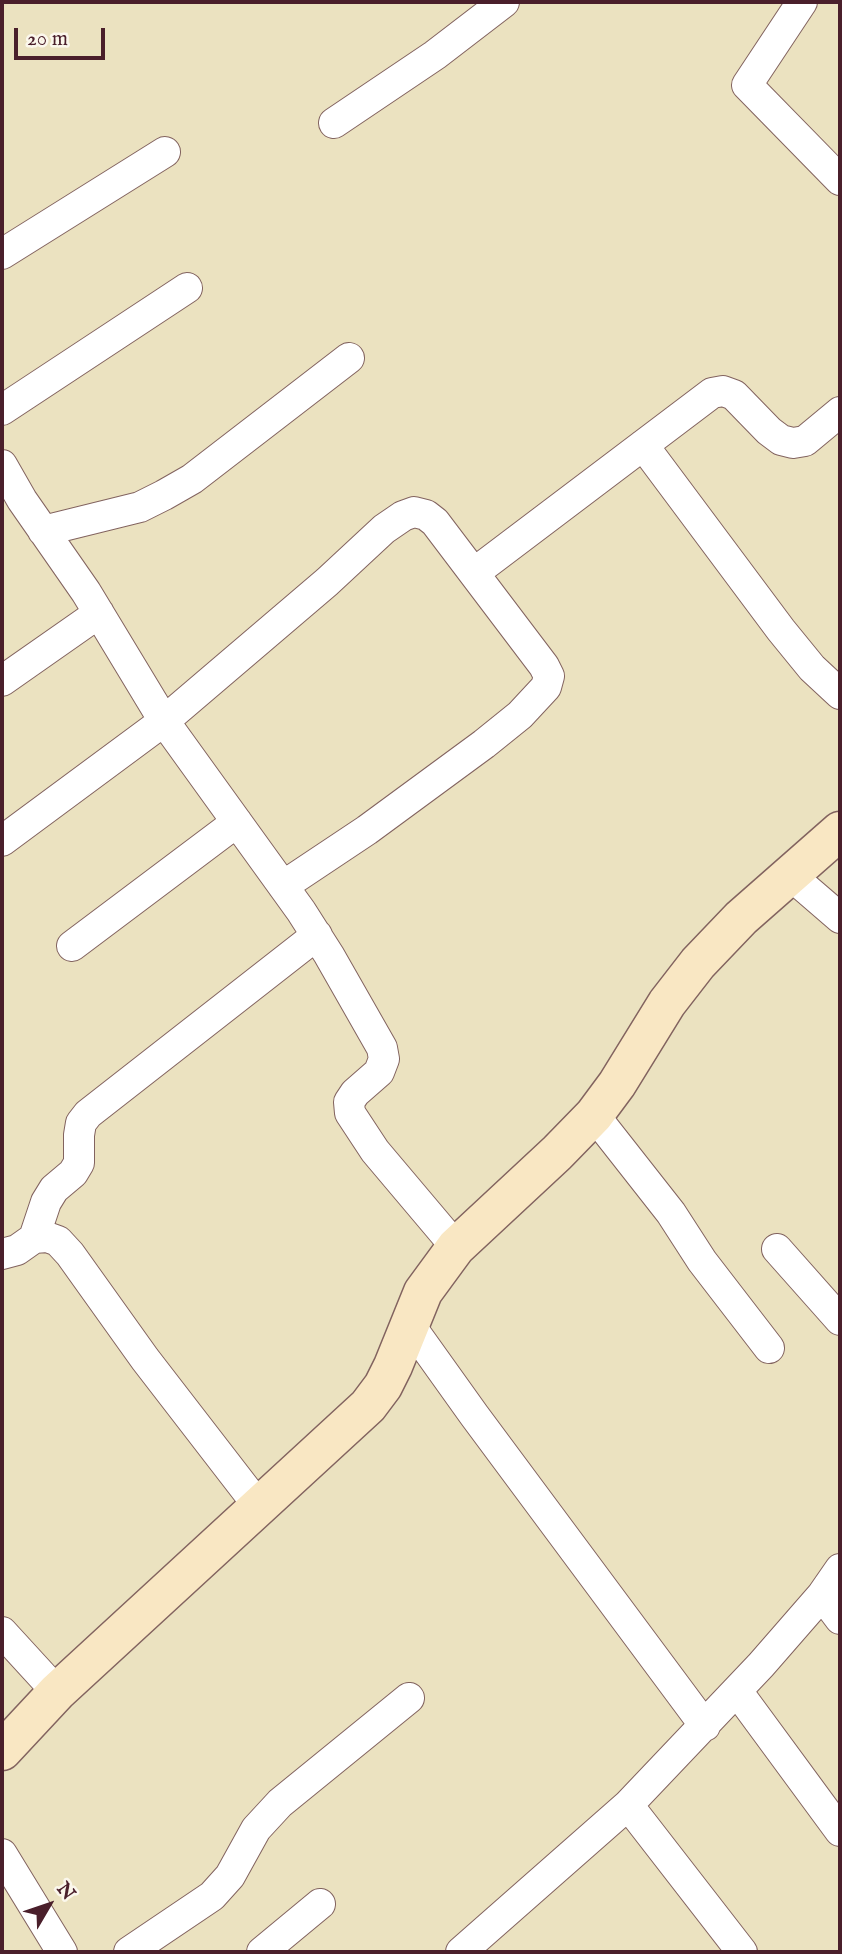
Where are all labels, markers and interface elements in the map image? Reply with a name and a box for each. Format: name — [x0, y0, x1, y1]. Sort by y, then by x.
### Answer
scale bar — [18, 14, 108, 58]
text: 20 m — [27, 26, 68, 53]
north arrow — [14, 1870, 84, 1940]
text: N — [51, 1878, 80, 1906]

